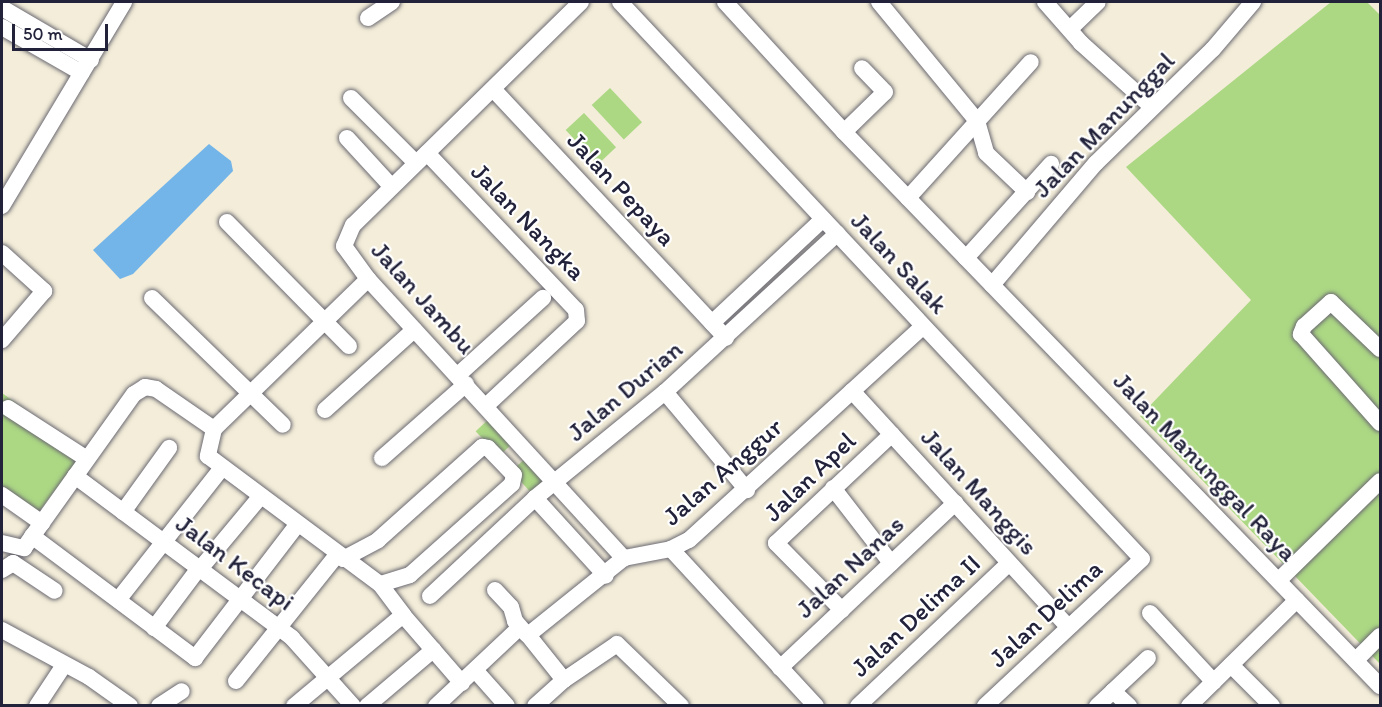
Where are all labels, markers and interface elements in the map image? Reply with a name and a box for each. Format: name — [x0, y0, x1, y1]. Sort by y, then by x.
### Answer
scale bar — [15, 12, 111, 50]
text: 50 m — [23, 23, 63, 45]
street label: Jalan Manunggal — [1027, 46, 1181, 204]
street label: Jalan Pepaya — [560, 126, 682, 252]
street label: Jalan Nangka — [464, 157, 592, 287]
street label: Jalan Salak — [844, 206, 954, 320]
street label: Jalan Jambu — [364, 235, 482, 361]
street label: Jalan Durian — [561, 334, 689, 448]
street label: Jalan Manunggal Raya — [1107, 366, 1303, 568]
street label: Jalan Anggur — [657, 412, 789, 532]
street label: Jalan Manggis — [914, 422, 1044, 562]
street label: Jalan Apel — [758, 426, 862, 528]
street label: Jalan Kecapi — [170, 509, 300, 617]
street label: Jalan Nanas — [790, 509, 910, 625]
street label: Jalan Delima II — [845, 548, 987, 684]
street label: Jalan Delima — [983, 554, 1109, 674]

